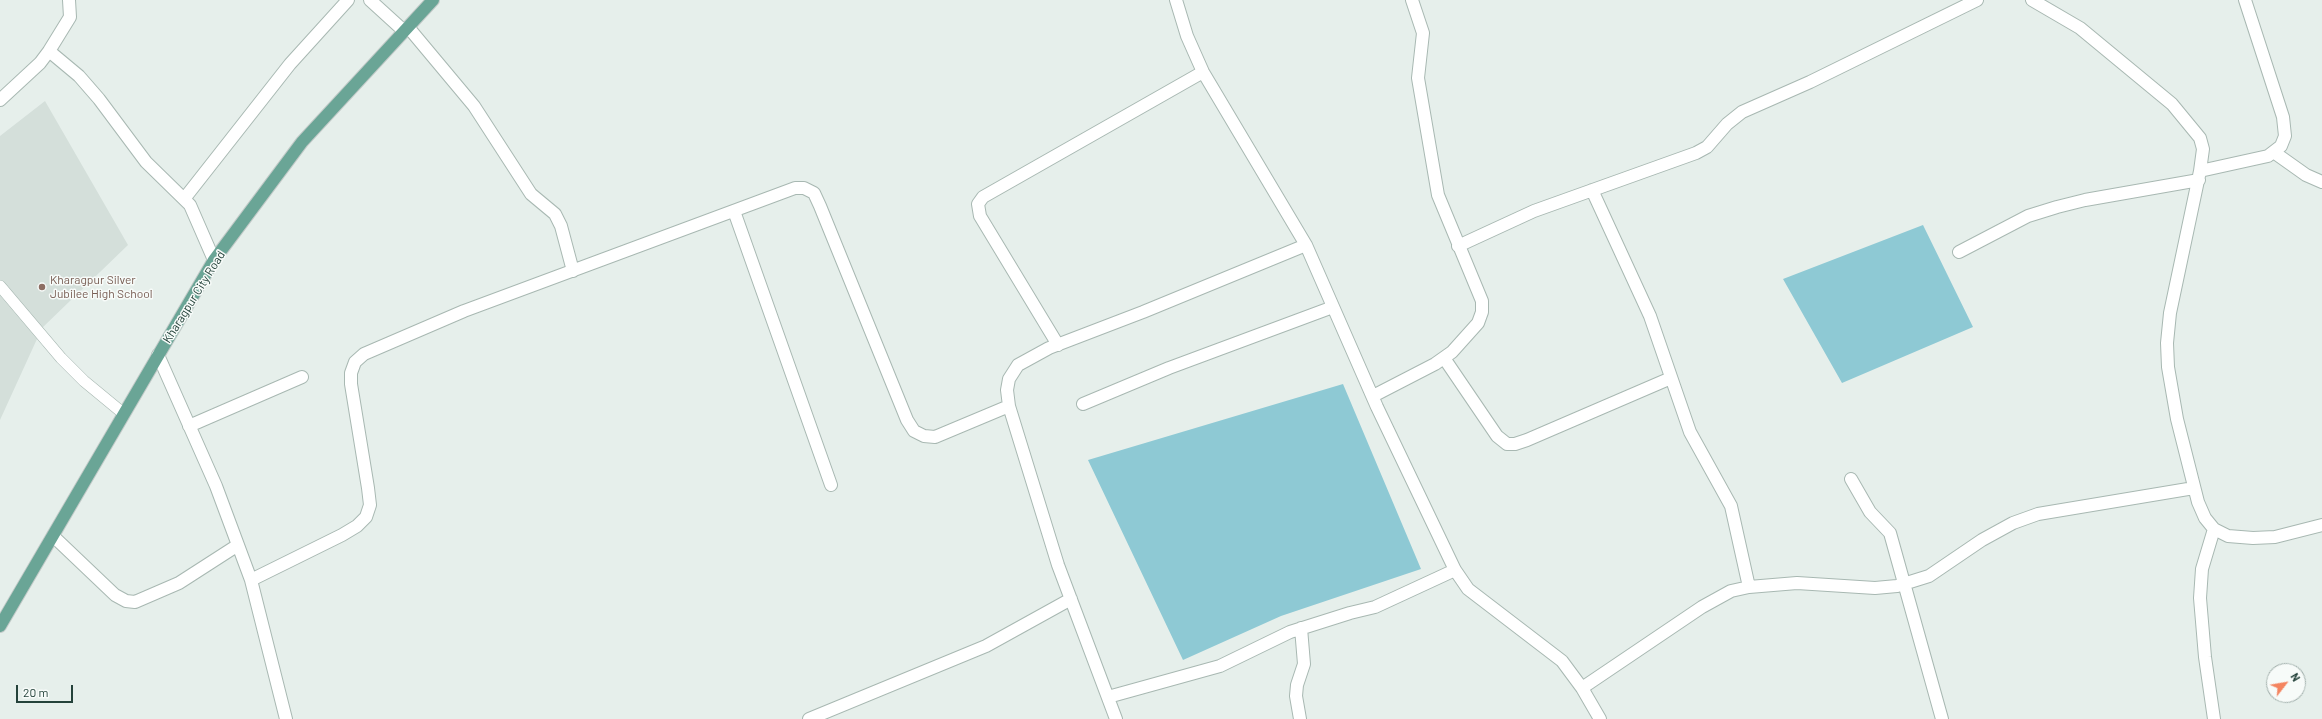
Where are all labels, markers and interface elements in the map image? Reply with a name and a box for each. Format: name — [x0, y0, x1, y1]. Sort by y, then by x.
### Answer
street label: Kharagpur City Road — [160, 248, 228, 346]
place label: Kharagpur Silver Jubilee High School — [50, 273, 153, 301]
marker: Kharagpur Silver Jubilee High School — [37, 282, 47, 292]
north arrow — [2266, 663, 2306, 703]
text: N — [2288, 671, 2303, 684]
scale bar — [18, 677, 75, 703]
text: 20 m — [23, 685, 49, 699]

